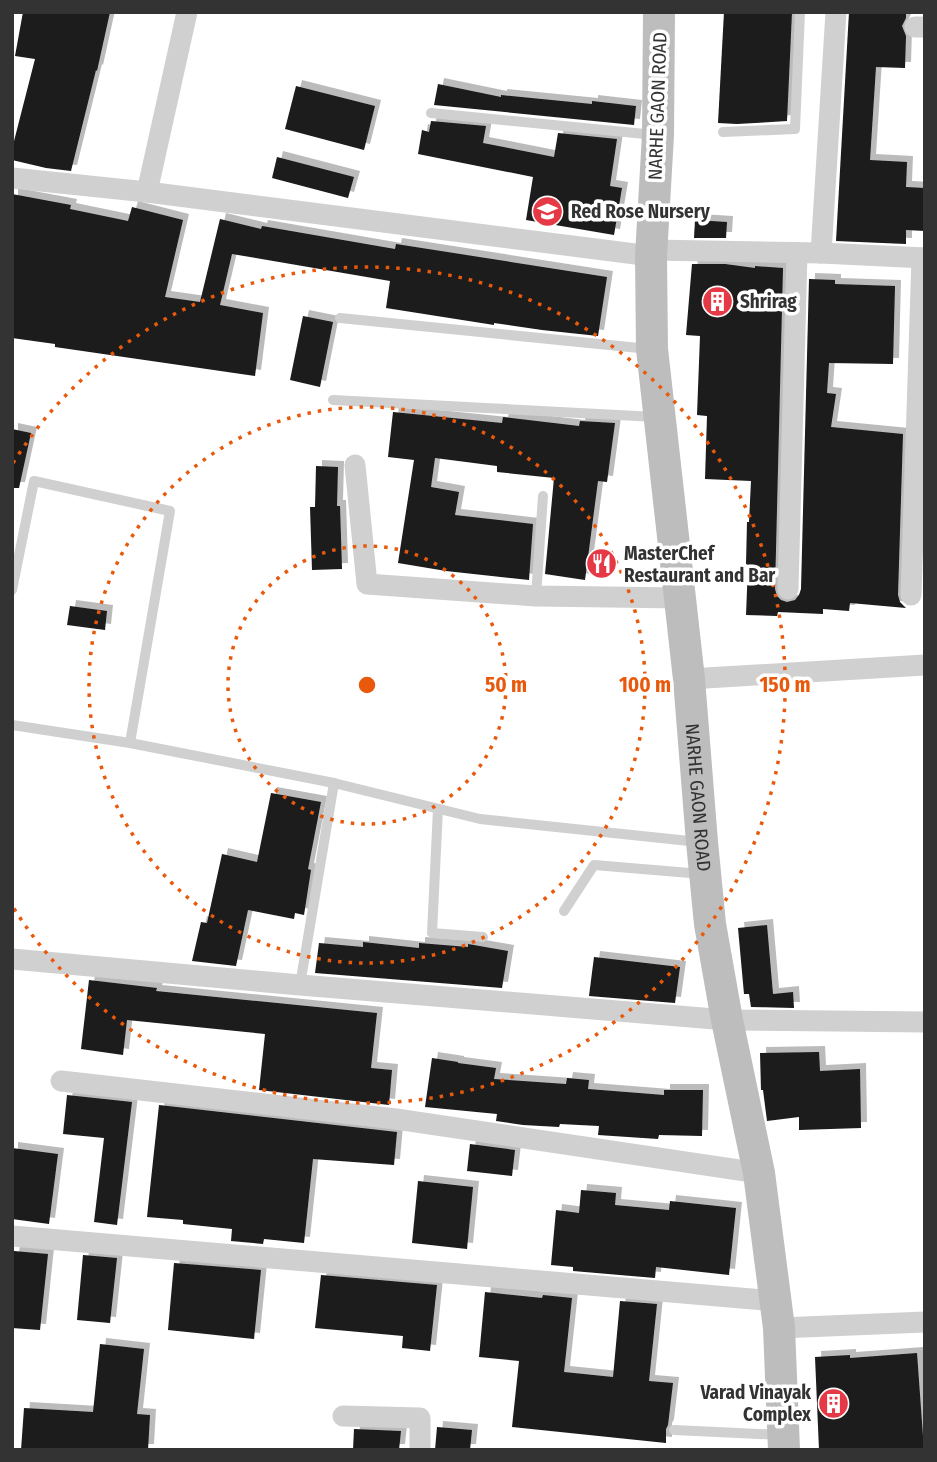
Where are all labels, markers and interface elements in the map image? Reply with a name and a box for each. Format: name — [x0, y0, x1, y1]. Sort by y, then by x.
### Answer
street label: NARHE GAON ROAD — [643, 31, 672, 181]
school or university icon: Red Rose Nursery — [531, 194, 565, 228]
place label: Red Rose Nursery — [571, 200, 711, 223]
building icon: Shrirag — [700, 284, 734, 318]
place label: Shrirag — [740, 290, 797, 313]
place label: MasterChef Restaurant and Bar — [624, 542, 776, 587]
restaurant icon: MasterChef Restaurant and Bar — [584, 547, 618, 581]
text: 50 m — [485, 672, 527, 698]
text: 100 m — [619, 672, 671, 698]
text: 150 m — [759, 672, 811, 698]
centre of rings — [355, 673, 379, 697]
street label: NARHE GAON ROAD — [681, 722, 716, 872]
place label: Varad Vinayak Complex — [699, 1381, 812, 1426]
building icon: Varad Vinayak Complex — [817, 1386, 851, 1420]

